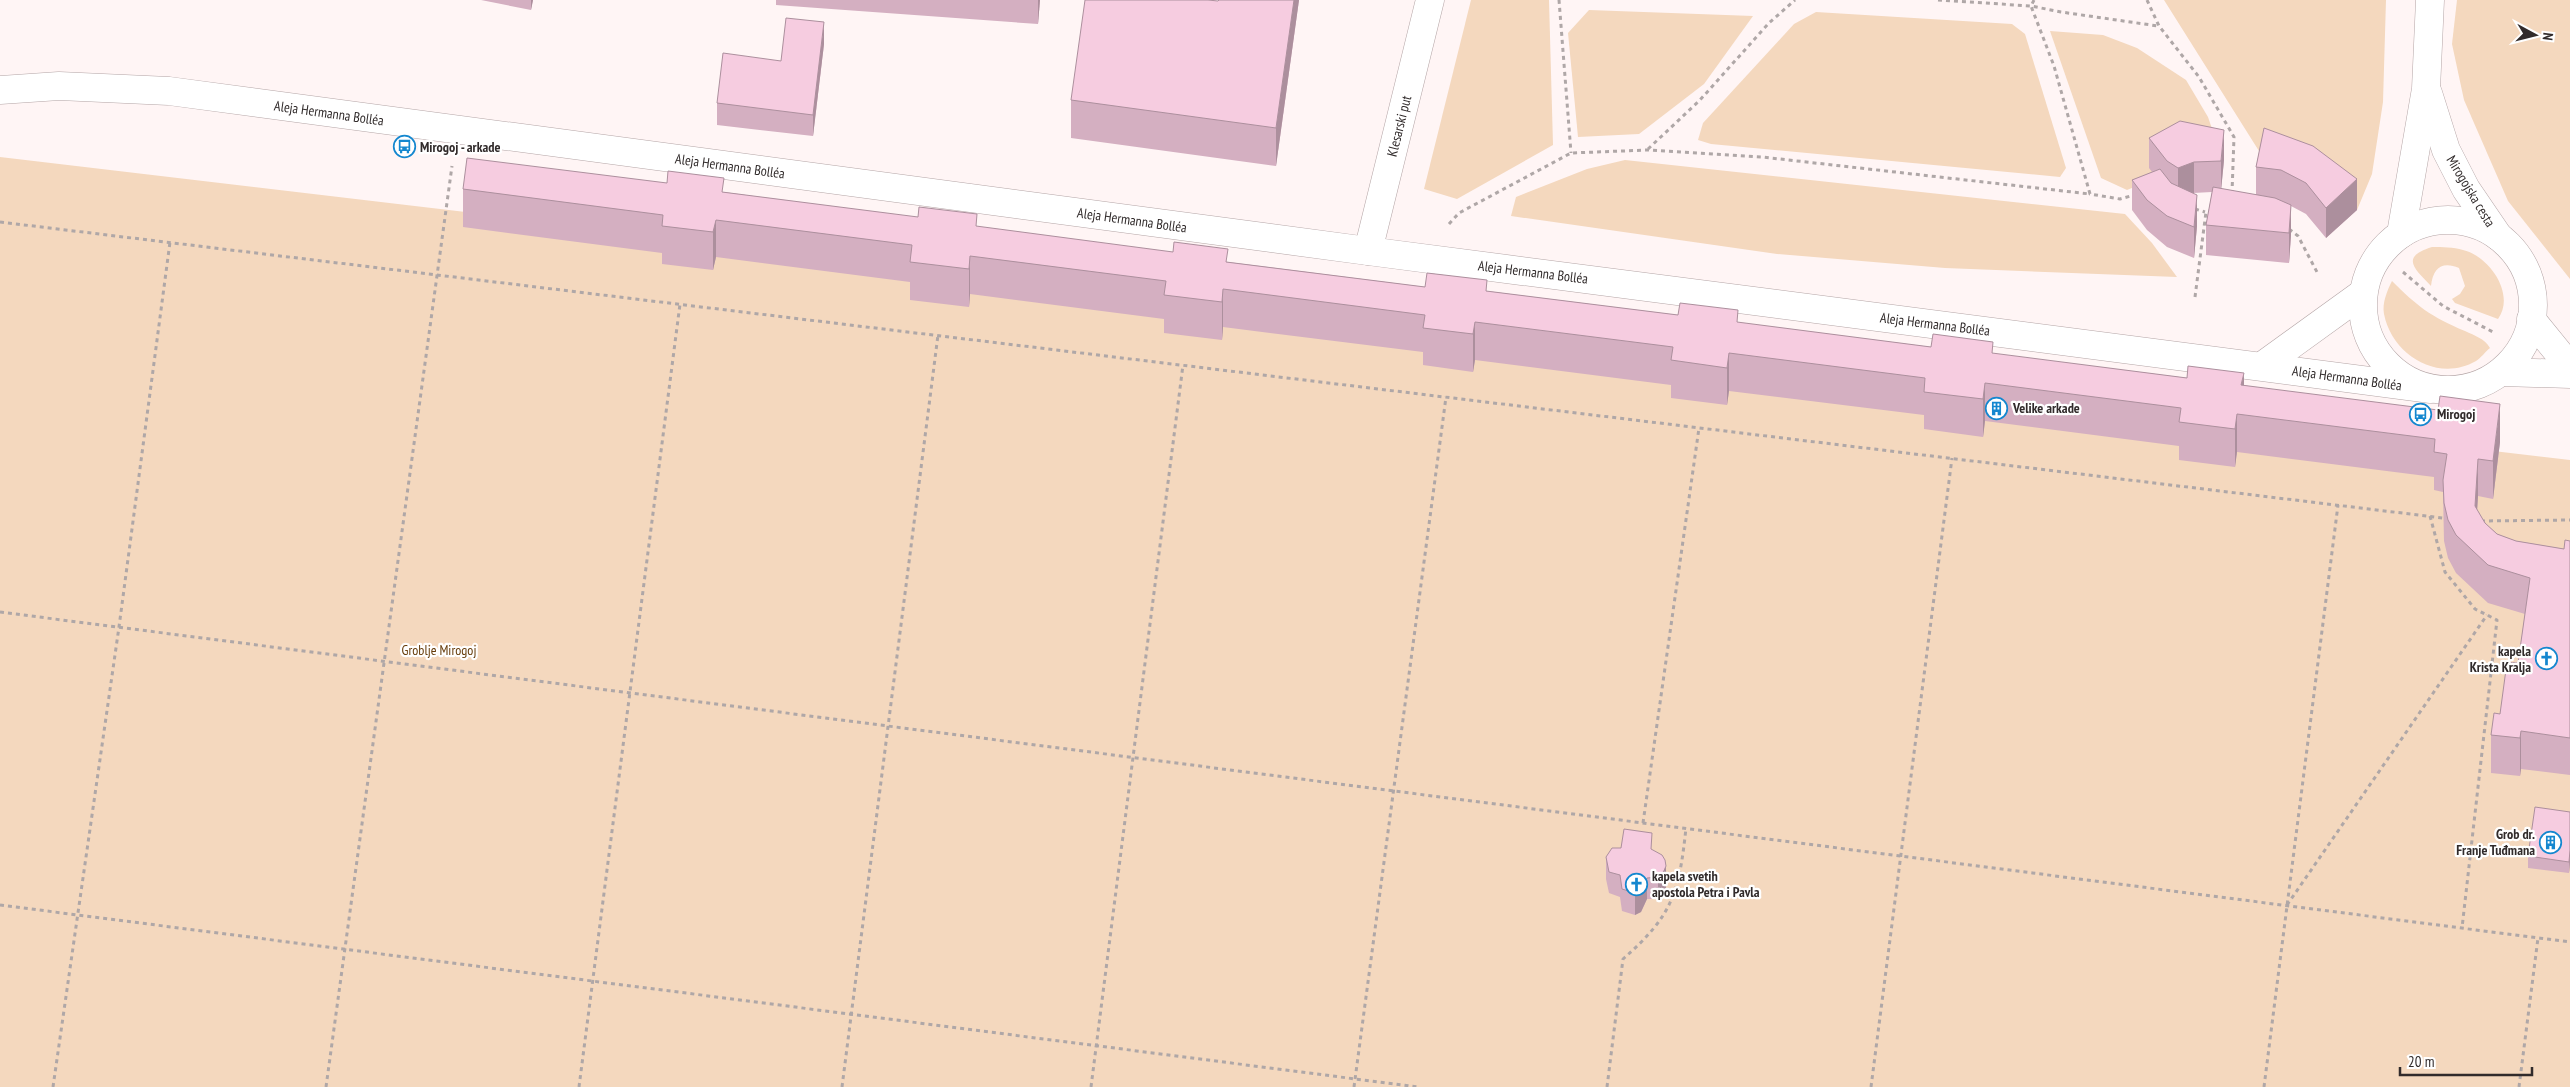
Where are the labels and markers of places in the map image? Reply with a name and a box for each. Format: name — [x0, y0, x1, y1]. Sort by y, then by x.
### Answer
bus stop icon: Mirogoj - arkade — [392, 135, 416, 159]
place label: Mirogoj - arkade — [420, 138, 500, 156]
building icon: Velike arkade — [1985, 396, 2009, 420]
place label: Velike arkade — [2012, 399, 2080, 417]
bus stop icon: Mirogoj — [2409, 402, 2433, 426]
place label: Mirogoj — [2437, 405, 2475, 423]
place label: kapela Krista Kralja — [2470, 642, 2531, 676]
church icon: kapela Krista Kralja — [2535, 647, 2559, 671]
place label: Grob dr. Franje Tuđmana — [2456, 825, 2535, 859]
building icon: Grob dr. Franje Tuđmana — [2539, 830, 2563, 854]
place label: kapela svetih apostola Petra i Pavla — [1652, 867, 1760, 901]
church icon: kapela svetih apostola Petra i Pavla — [1624, 872, 1648, 896]

